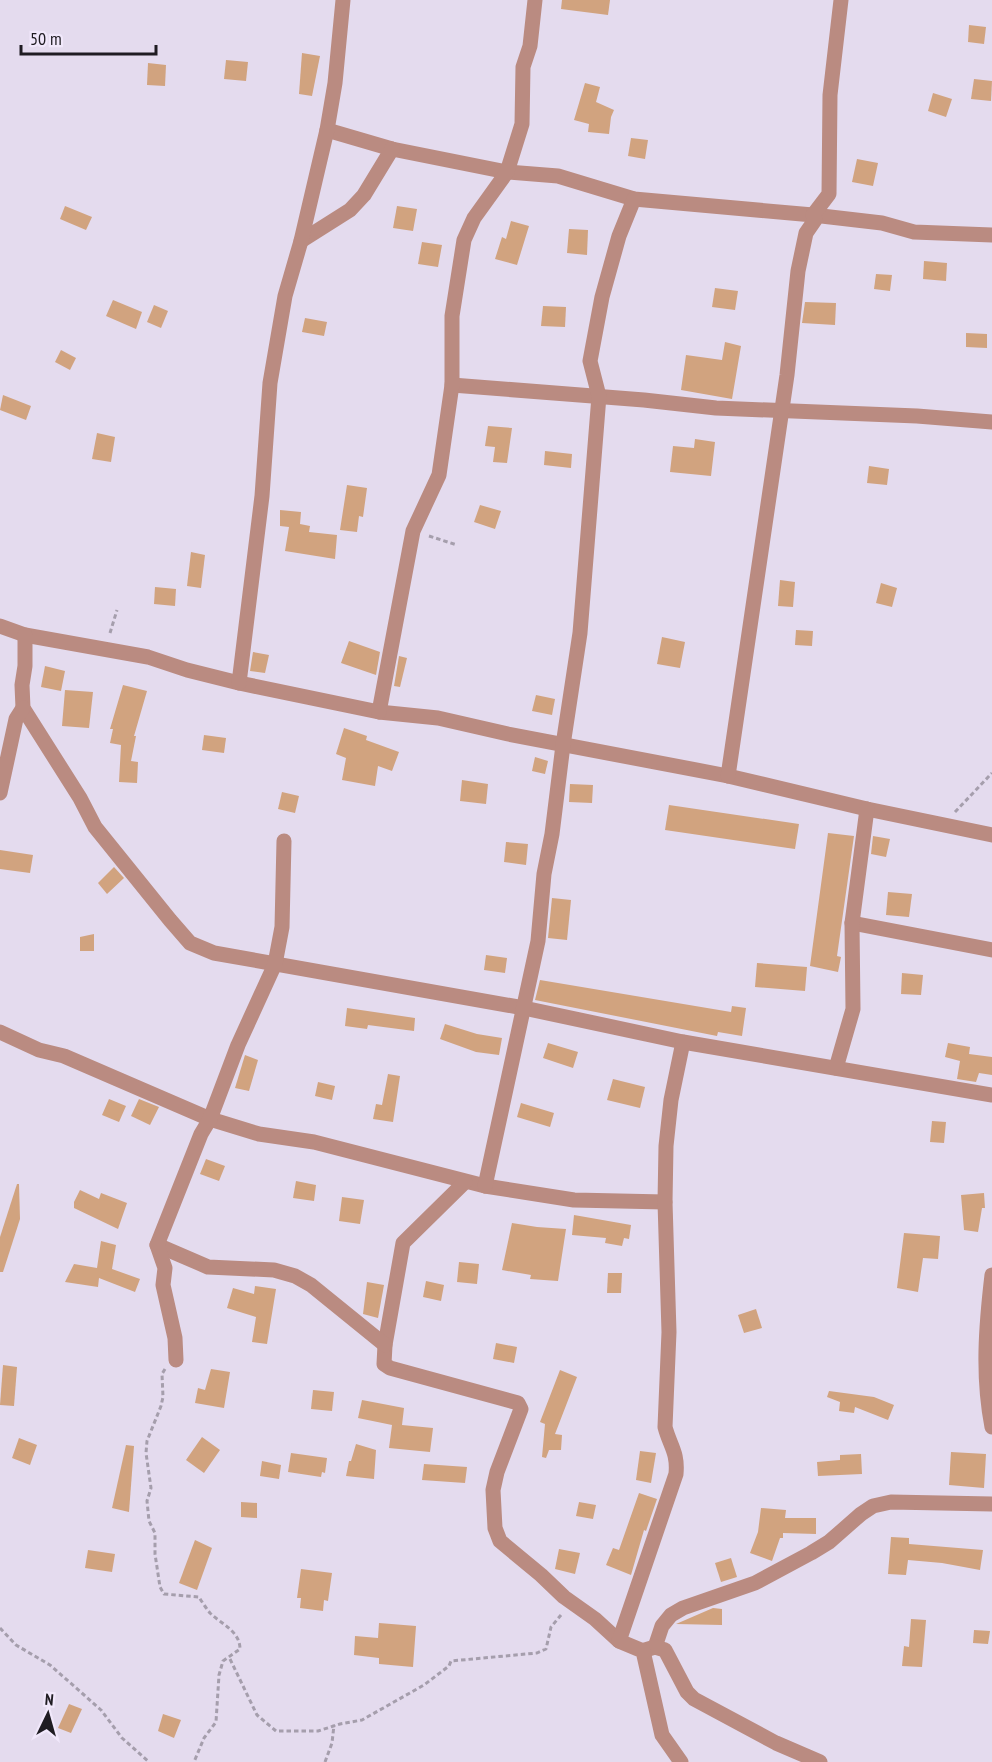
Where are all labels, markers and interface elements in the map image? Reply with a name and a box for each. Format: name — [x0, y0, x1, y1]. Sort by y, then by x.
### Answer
scale bar — [21, 18, 156, 56]
text: 50 m — [30, 27, 62, 50]
north arrow — [18, 1684, 78, 1744]
text: N — [44, 1689, 54, 1709]

